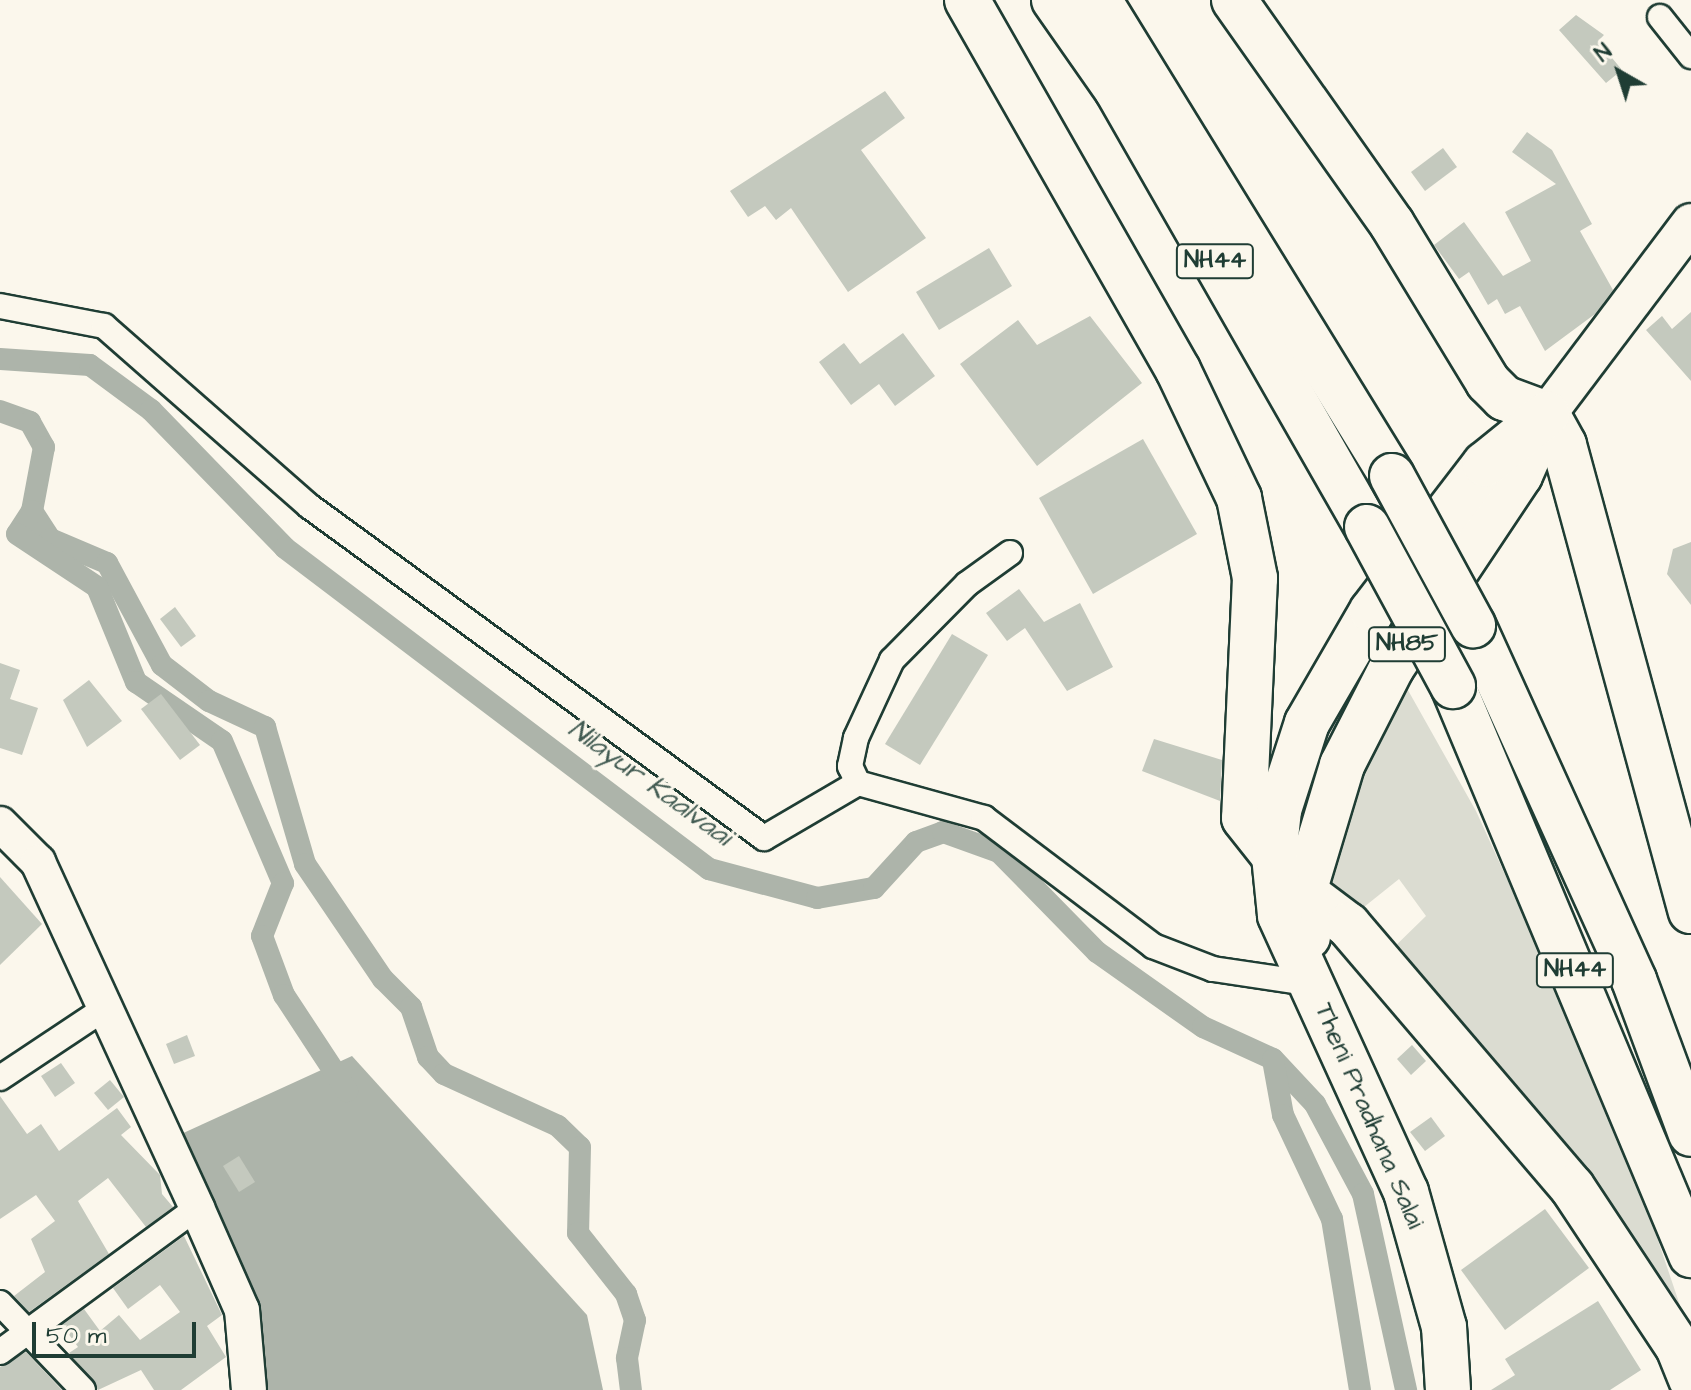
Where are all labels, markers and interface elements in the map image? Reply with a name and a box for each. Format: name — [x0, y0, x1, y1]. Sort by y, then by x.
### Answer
north arrow — [1579, 32, 1659, 112]
text: N — [1588, 37, 1619, 69]
road number: NH44 — [1175, 241, 1255, 281]
road number: NH85 — [1367, 624, 1447, 664]
water label: Nilayur Kaalvaai — [562, 712, 738, 854]
road number: NH44 — [1535, 950, 1615, 990]
street label: Theni Pradhana Salai — [1307, 999, 1431, 1233]
scale bar — [36, 1306, 200, 1356]
text: 50 m — [46, 1319, 106, 1353]

